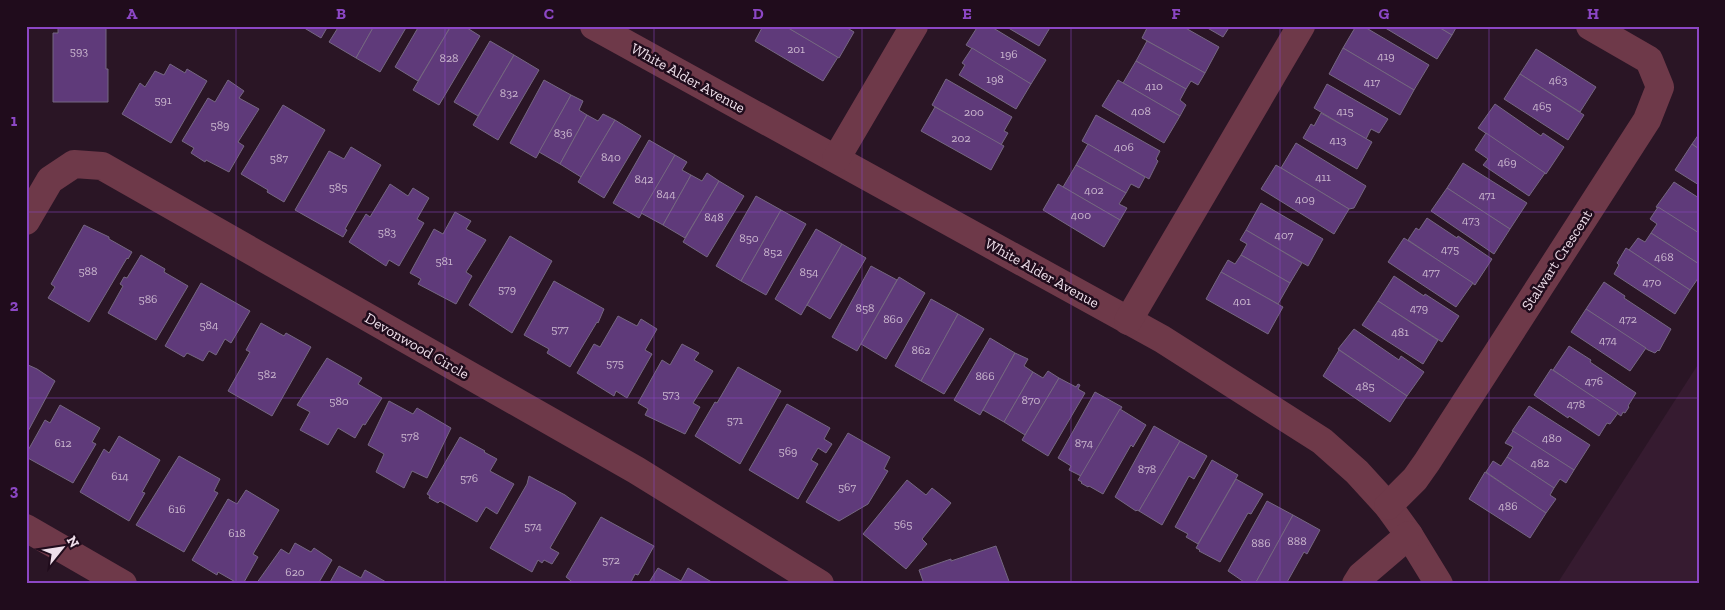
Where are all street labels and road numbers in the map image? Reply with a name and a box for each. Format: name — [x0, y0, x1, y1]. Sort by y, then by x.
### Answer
street label: White Alder Avenue — [628, 39, 748, 117]
street label: Stalwart Crescent — [1518, 206, 1596, 314]
street label: White Alder Avenue — [982, 234, 1102, 312]
street label: Devonwood Circle — [362, 309, 472, 383]

